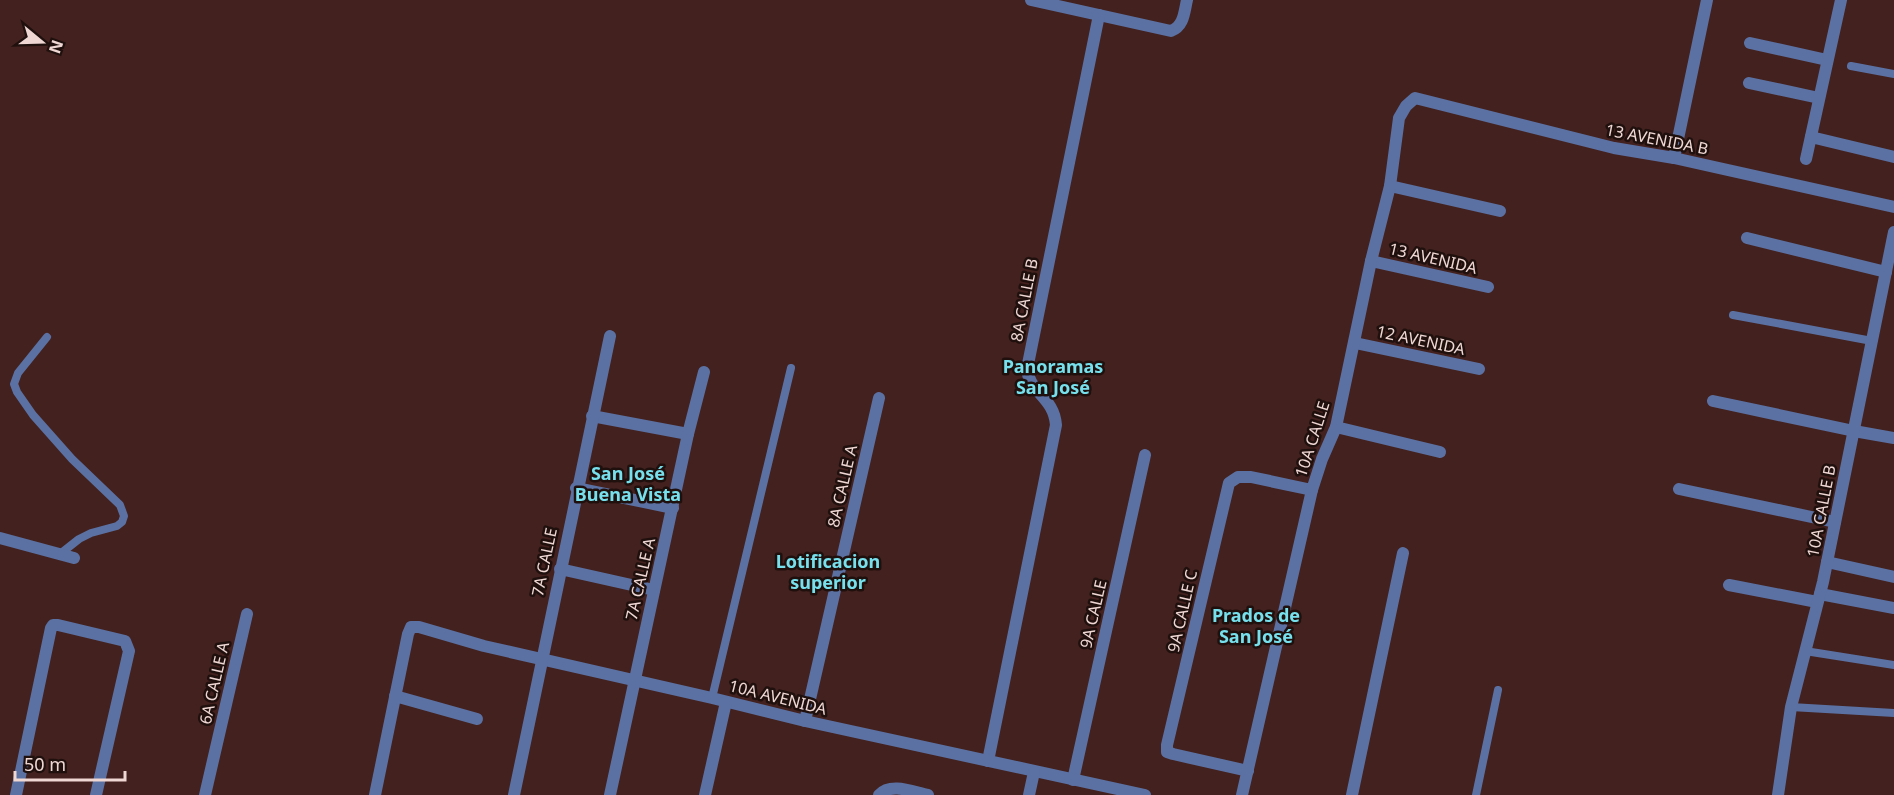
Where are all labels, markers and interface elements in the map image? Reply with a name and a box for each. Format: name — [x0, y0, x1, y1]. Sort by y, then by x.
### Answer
north arrow — [12, 12, 72, 72]
text: N — [44, 37, 69, 57]
street label: 13 AVENIDA B — [1604, 118, 1710, 160]
street label: 13 AVENIDA — [1387, 237, 1480, 279]
street label: 8A CALLE B — [1005, 257, 1043, 343]
street label: 12 AVENIDA — [1375, 320, 1468, 360]
district label: Panoramas San José — [1003, 354, 1103, 399]
street label: 10A CALLE — [1289, 398, 1335, 480]
street label: 8A CALLE A — [822, 442, 862, 529]
district label: San José Buena Vista — [575, 461, 681, 506]
street label: 10A CALLE B — [1801, 463, 1841, 559]
street label: 7A CALLE — [526, 526, 562, 598]
street label: 7A CALLE A — [620, 535, 660, 622]
district label: Lotificacion superior — [776, 549, 880, 594]
street label: 9A CALLE C — [1162, 568, 1202, 654]
street label: 9A CALLE — [1074, 578, 1112, 650]
district label: Prados de San José — [1212, 603, 1300, 648]
street label: 6A CALLE A — [194, 639, 234, 726]
street label: 10A AVENIDA — [727, 674, 830, 720]
scale bar — [15, 744, 124, 782]
text: 50 m — [24, 752, 66, 776]

